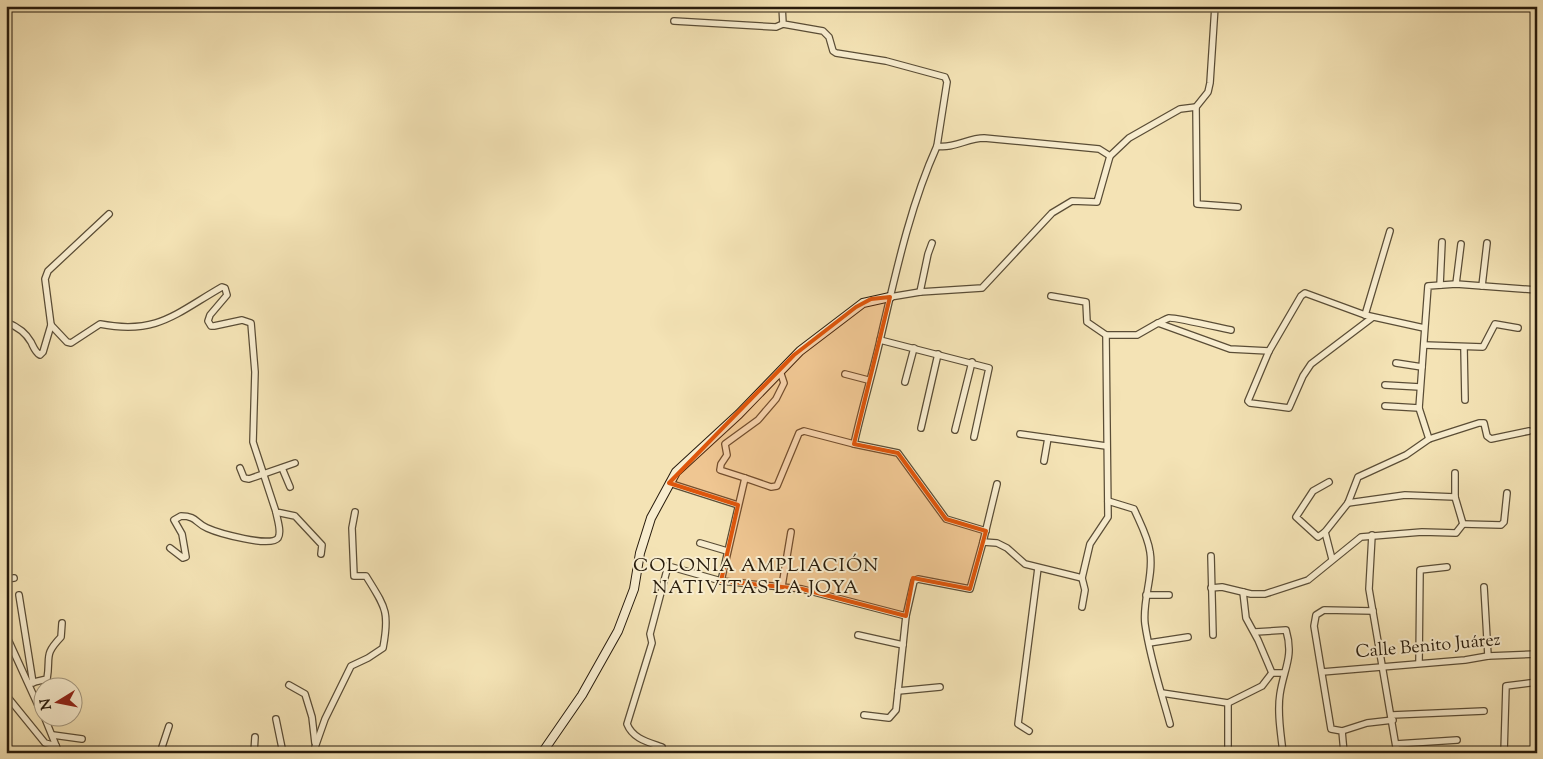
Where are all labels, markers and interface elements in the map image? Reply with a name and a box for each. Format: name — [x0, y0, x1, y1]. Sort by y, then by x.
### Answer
district label: COLONIA AMPLIACIÓN NATIVITAS LA JOYA — [633, 553, 879, 602]
street label: Calle Benito Juárez — [1354, 628, 1502, 666]
north arrow — [32, 676, 82, 726]
text: N — [36, 697, 58, 711]

